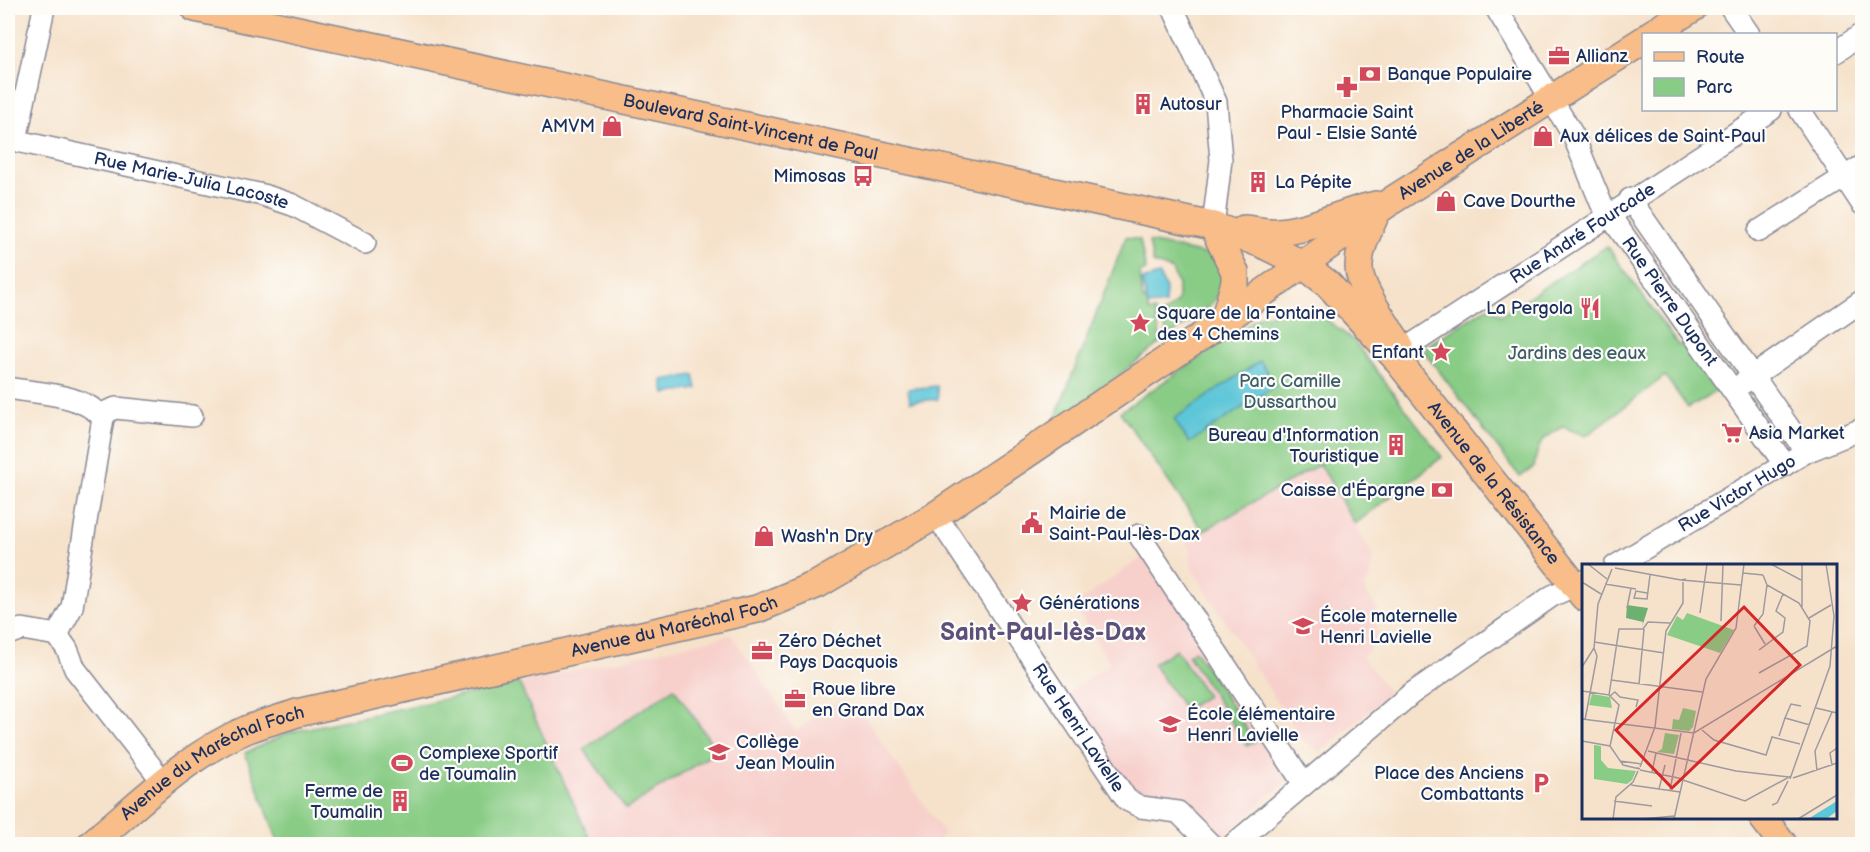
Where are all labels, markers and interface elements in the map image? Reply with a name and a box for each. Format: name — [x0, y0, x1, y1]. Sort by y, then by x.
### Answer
legend — [1642, 33, 1837, 111]
office icon: Allianz — [1547, 44, 1571, 68]
place label: Allianz — [1576, 46, 1629, 67]
text: Route — [1696, 47, 1745, 68]
bank icon: Banque Populaire — [1358, 62, 1382, 86]
place label: Banque Populaire — [1387, 64, 1532, 85]
pharmacy icon: Pharmacie Saint Paul - Elsie Santé — [1335, 75, 1359, 99]
text: Parc — [1696, 77, 1733, 98]
street label: Boulevard Saint-Vincent de Paul — [621, 90, 880, 165]
building icon: Autosur — [1131, 92, 1155, 116]
place label: Autosur — [1160, 94, 1222, 115]
street label: Avenue de la Liberté — [1395, 96, 1548, 204]
place label: Pharmacie Saint Paul - Elsie Santé — [1277, 102, 1418, 144]
shop icon: AMVM — [600, 114, 624, 138]
place label: AMVM — [542, 116, 595, 137]
shop icon: Aux délices de Saint-Paul — [1531, 124, 1555, 148]
place label: Aux délices de Saint-Paul — [1560, 126, 1765, 147]
street label: Rue Marie-Julia Lacoste — [92, 148, 292, 214]
bus stop icon: Mimosas — [851, 164, 875, 188]
place label: Mimosas — [773, 166, 846, 187]
building icon: La Pépite — [1246, 170, 1270, 194]
place label: La Pépite — [1275, 172, 1352, 193]
street label: Rue André Fourcade — [1506, 178, 1659, 288]
shop icon: Cave Dourthe — [1434, 189, 1458, 213]
place label: Cave Dourthe — [1463, 191, 1576, 212]
street label: Rue Pierre Dupont — [1617, 233, 1722, 370]
restaurant icon: La Pergola — [1578, 296, 1602, 320]
place label: La Pergola — [1486, 298, 1573, 319]
place label: Square de la Fontaine des 4 Chemins — [1157, 303, 1336, 345]
place icon: Square de la Fontaine des 4 Chemins — [1128, 311, 1152, 335]
place icon: Enfant — [1429, 340, 1453, 364]
place label: Enfant — [1371, 342, 1424, 363]
park label: Jardins des eaux — [1508, 343, 1647, 364]
park label: Parc Camille Dussarthou — [1239, 371, 1341, 413]
street label: Avenue de la Résistance — [1423, 398, 1564, 569]
supermarket icon: Asia Market — [1720, 421, 1744, 445]
place label: Asia Market — [1749, 423, 1845, 444]
place label: Bureau d'Information Touristique — [1208, 425, 1379, 467]
building icon: Bureau d'Information Touristique — [1384, 433, 1408, 457]
street label: Rue Victor Hugo — [1675, 450, 1800, 537]
place label: Caisse d'Épargne — [1281, 478, 1425, 501]
bank icon: Caisse d'Épargne — [1430, 478, 1454, 502]
place label: Mairie de Saint-Paul-lès-Dax — [1049, 503, 1200, 545]
public building icon: Mairie de Saint-Paul-lès-Dax — [1020, 511, 1044, 535]
shop icon: Wash'n Dry — [752, 524, 776, 548]
place label: Wash'n Dry — [781, 526, 874, 547]
inset map — [1582, 564, 1837, 819]
place icon: Générations — [1010, 591, 1034, 615]
street label: Avenue du Maréchal Foch — [569, 592, 781, 662]
place label: Générations — [1039, 593, 1140, 614]
place label: École maternelle Henri Lavielle — [1320, 604, 1458, 648]
school or university icon: École maternelle Henri Lavielle — [1291, 614, 1315, 638]
district label: Saint-Paul-lès-Dax — [940, 618, 1146, 647]
place label: Zéro Déchet Pays Dacquois — [778, 631, 898, 673]
office icon: Zéro Déchet Pays Dacquois — [750, 639, 774, 663]
street label: Rue Henri Lavielle — [1028, 660, 1129, 796]
place label: Roue libre en Grand Dax — [812, 679, 925, 721]
office icon: Roue libre en Grand Dax — [783, 687, 807, 711]
street label: Avenue du Maréchal Foch — [116, 702, 306, 825]
place label: École élémentaire Henri Lavielle — [1187, 702, 1335, 746]
school or university icon: École élémentaire Henri Lavielle — [1158, 712, 1182, 736]
place label: Collège Jean Moulin — [736, 732, 835, 774]
school or university icon: Collège Jean Moulin — [707, 740, 731, 764]
place label: Complexe Sportif de Toumalin — [419, 743, 559, 785]
sports icon: Complexe Sportif de Toumalin — [390, 751, 414, 775]
place label: Place des Anciens Combattants — [1374, 763, 1524, 805]
parking icon: Place des Anciens Combattants — [1529, 771, 1553, 795]
place label: Ferme de Toumalin — [304, 781, 383, 823]
building icon: Ferme de Toumalin — [388, 789, 412, 813]

